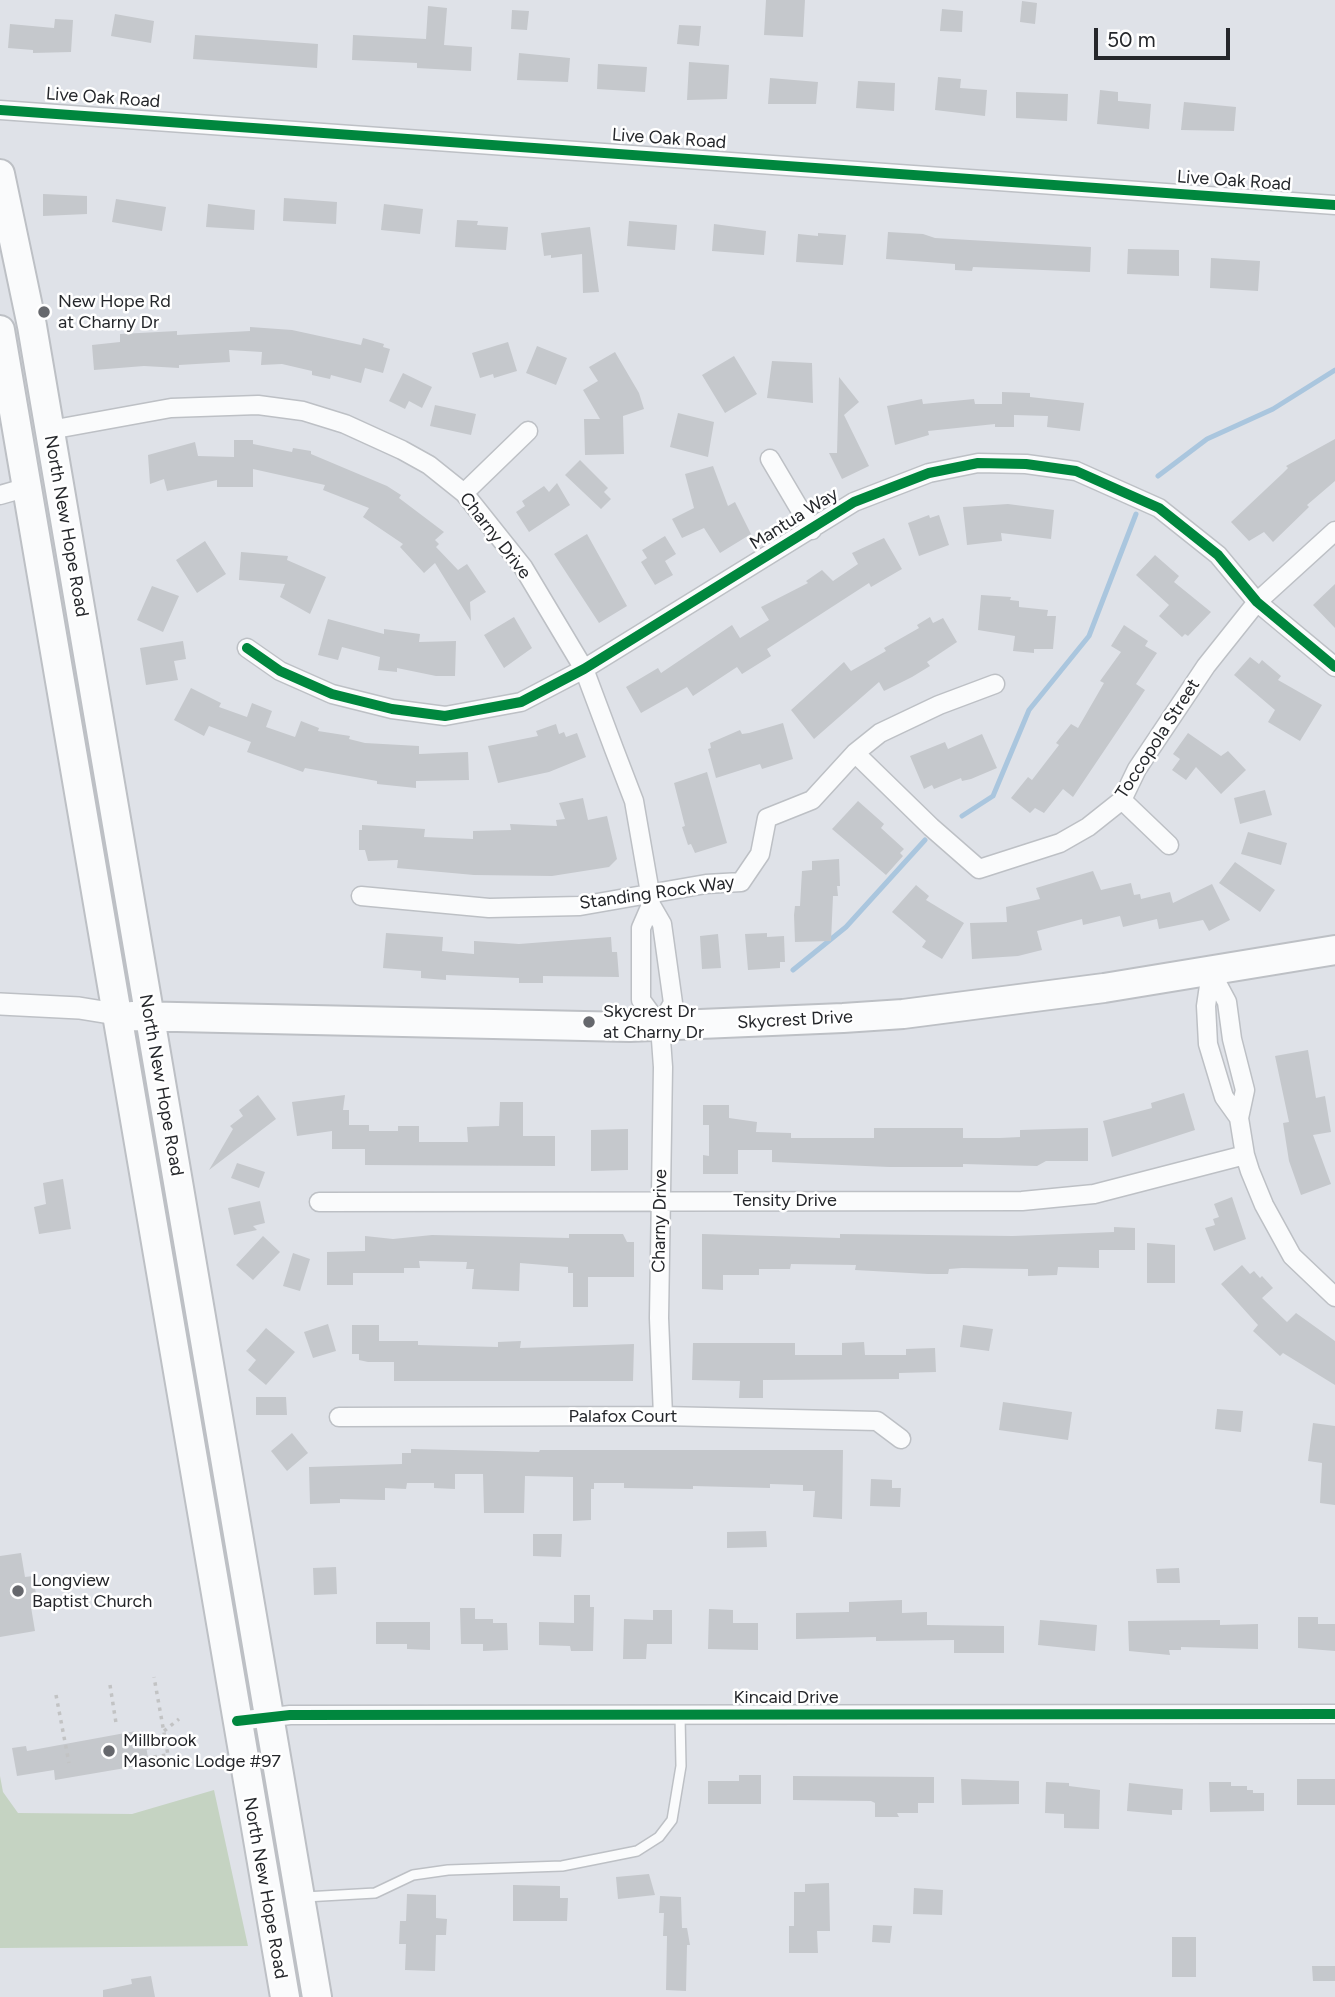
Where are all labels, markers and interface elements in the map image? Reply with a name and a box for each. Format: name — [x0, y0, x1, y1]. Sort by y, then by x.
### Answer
scale bar — [1097, 14, 1234, 58]
text: 50 m — [1107, 27, 1156, 52]
street label: Live Oak Road — [45, 83, 161, 113]
street label: Live Oak Road — [611, 124, 727, 154]
street label: Live Oak Road — [1176, 166, 1292, 196]
place label: New Hope Rd at Charny Dr — [58, 291, 171, 334]
marker: New Hope Rd at Charny Dr — [36, 304, 52, 320]
street label: North New Hope Road — [39, 433, 93, 619]
street label: Mantua Way — [746, 483, 842, 555]
street label: Charny Drive — [455, 488, 535, 584]
street label: Toccopola Street — [1111, 675, 1205, 803]
street label: Standing Rock Way — [578, 871, 736, 915]
street label: North New Hope Road — [134, 992, 188, 1178]
place label: Skycrest Dr at Charny Dr — [603, 1001, 704, 1044]
street label: Skycrest Drive — [737, 1006, 853, 1034]
marker: Skycrest Dr at Charny Dr — [581, 1014, 597, 1030]
street label: Charny Drive — [648, 1169, 672, 1273]
street label: Tensity Drive — [733, 1190, 837, 1212]
street label: Palafox Court — [569, 1406, 677, 1428]
place label: Longview Baptist Church — [32, 1570, 152, 1612]
marker: Longview Baptist Church — [10, 1583, 26, 1599]
street label: Kincaid Drive — [734, 1687, 838, 1709]
place label: Millbrook Masonic Lodge #97 — [123, 1730, 281, 1772]
marker: Millbrook Masonic Lodge #97 — [101, 1743, 117, 1759]
street label: North New Hope Road — [238, 1795, 292, 1981]

